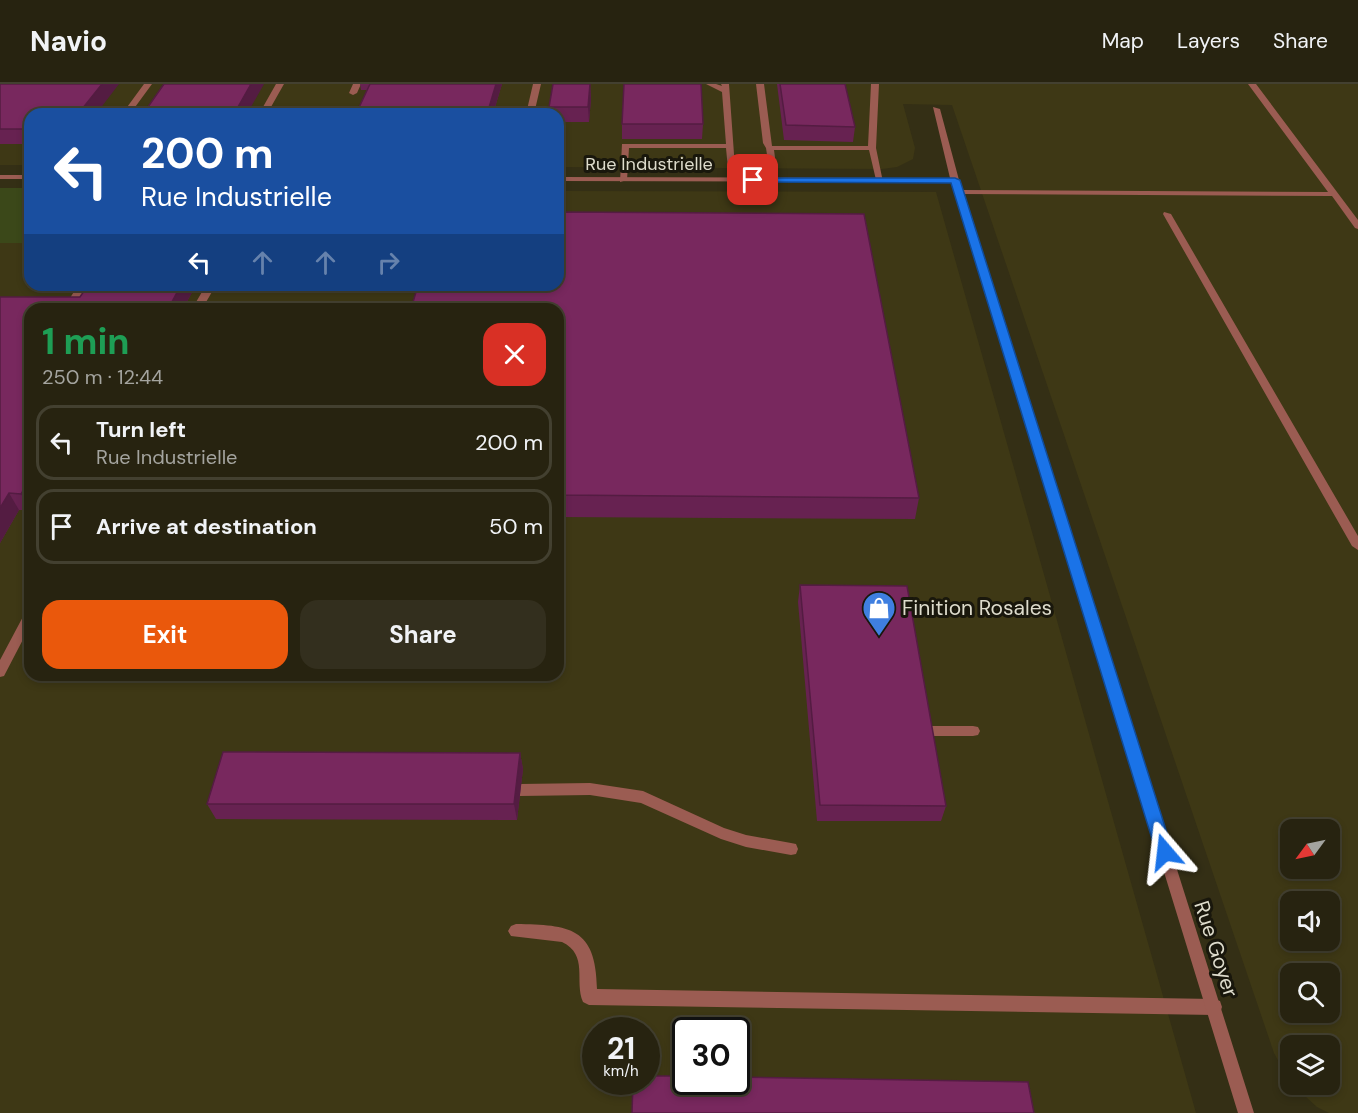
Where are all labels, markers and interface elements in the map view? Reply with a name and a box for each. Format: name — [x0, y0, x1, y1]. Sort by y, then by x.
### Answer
text: Navio — [30, 23, 107, 60]
text: Map — [1102, 27, 1144, 55]
text: Layers — [1177, 27, 1240, 55]
text: Share — [1273, 27, 1328, 55]
text: 200 m — [141, 126, 274, 181]
icon: left — [42, 132, 120, 210]
street label: Rue Industrielle — [585, 152, 713, 176]
pin — [727, 154, 778, 205]
icon: arrive — [736, 163, 769, 196]
text: Rue Industrielle — [141, 179, 332, 214]
icon: left — [183, 246, 216, 279]
icon: ahead — [246, 246, 279, 279]
icon: ahead — [309, 246, 342, 279]
icon: right — [372, 246, 405, 279]
text: 1 min — [42, 318, 130, 365]
button: close — [483, 323, 546, 386]
text: 250 m · 12:44 — [42, 364, 163, 390]
text: Turn left — [96, 415, 186, 444]
icon: left — [45, 426, 78, 459]
text: 200 m — [475, 428, 543, 457]
text: Rue Industrielle — [96, 444, 237, 470]
icon: arrive — [45, 510, 78, 543]
text: Arrive at destination — [96, 512, 317, 541]
text: 50 m — [489, 512, 543, 541]
shop icon: Finition Rosales — [861, 590, 897, 637]
place label: Finition Rosales — [902, 594, 1052, 622]
button: Exit — [42, 600, 288, 669]
button: Share — [300, 600, 546, 669]
north arrow — [1280, 819, 1340, 879]
map controls — [1280, 819, 1340, 1095]
position arrow — [1133, 820, 1197, 884]
button: sound — [1280, 891, 1340, 951]
street label: Rue Goyer — [1187, 897, 1245, 1001]
button: search — [1280, 963, 1340, 1023]
speed limit sign: 30 — [672, 1017, 750, 1095]
text: 21 — [607, 1029, 635, 1068]
button: layers — [1280, 1035, 1340, 1095]
text: km/h — [603, 1061, 639, 1081]

